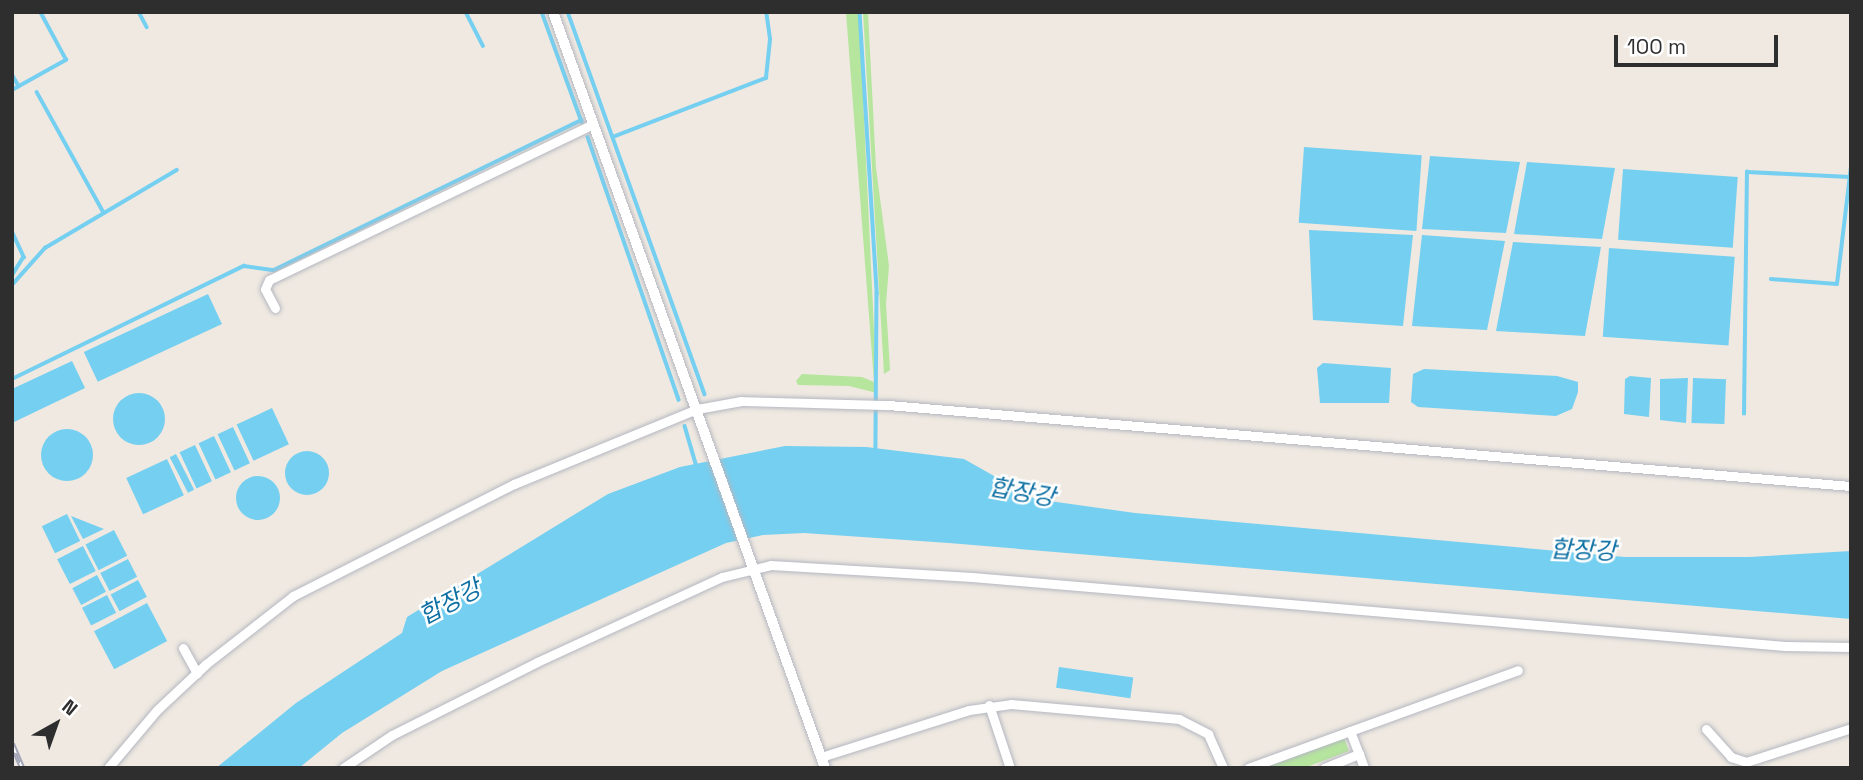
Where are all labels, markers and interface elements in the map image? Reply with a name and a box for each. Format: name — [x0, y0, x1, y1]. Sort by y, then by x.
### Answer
scale bar — [1618, 21, 1783, 65]
text: 100 m — [1627, 33, 1686, 60]
water label: 합장강 — [987, 472, 1057, 512]
water label: 합장강 — [1549, 534, 1617, 566]
water label: 합장강 — [414, 574, 486, 630]
north arrow — [21, 689, 91, 759]
text: N — [57, 694, 83, 721]

